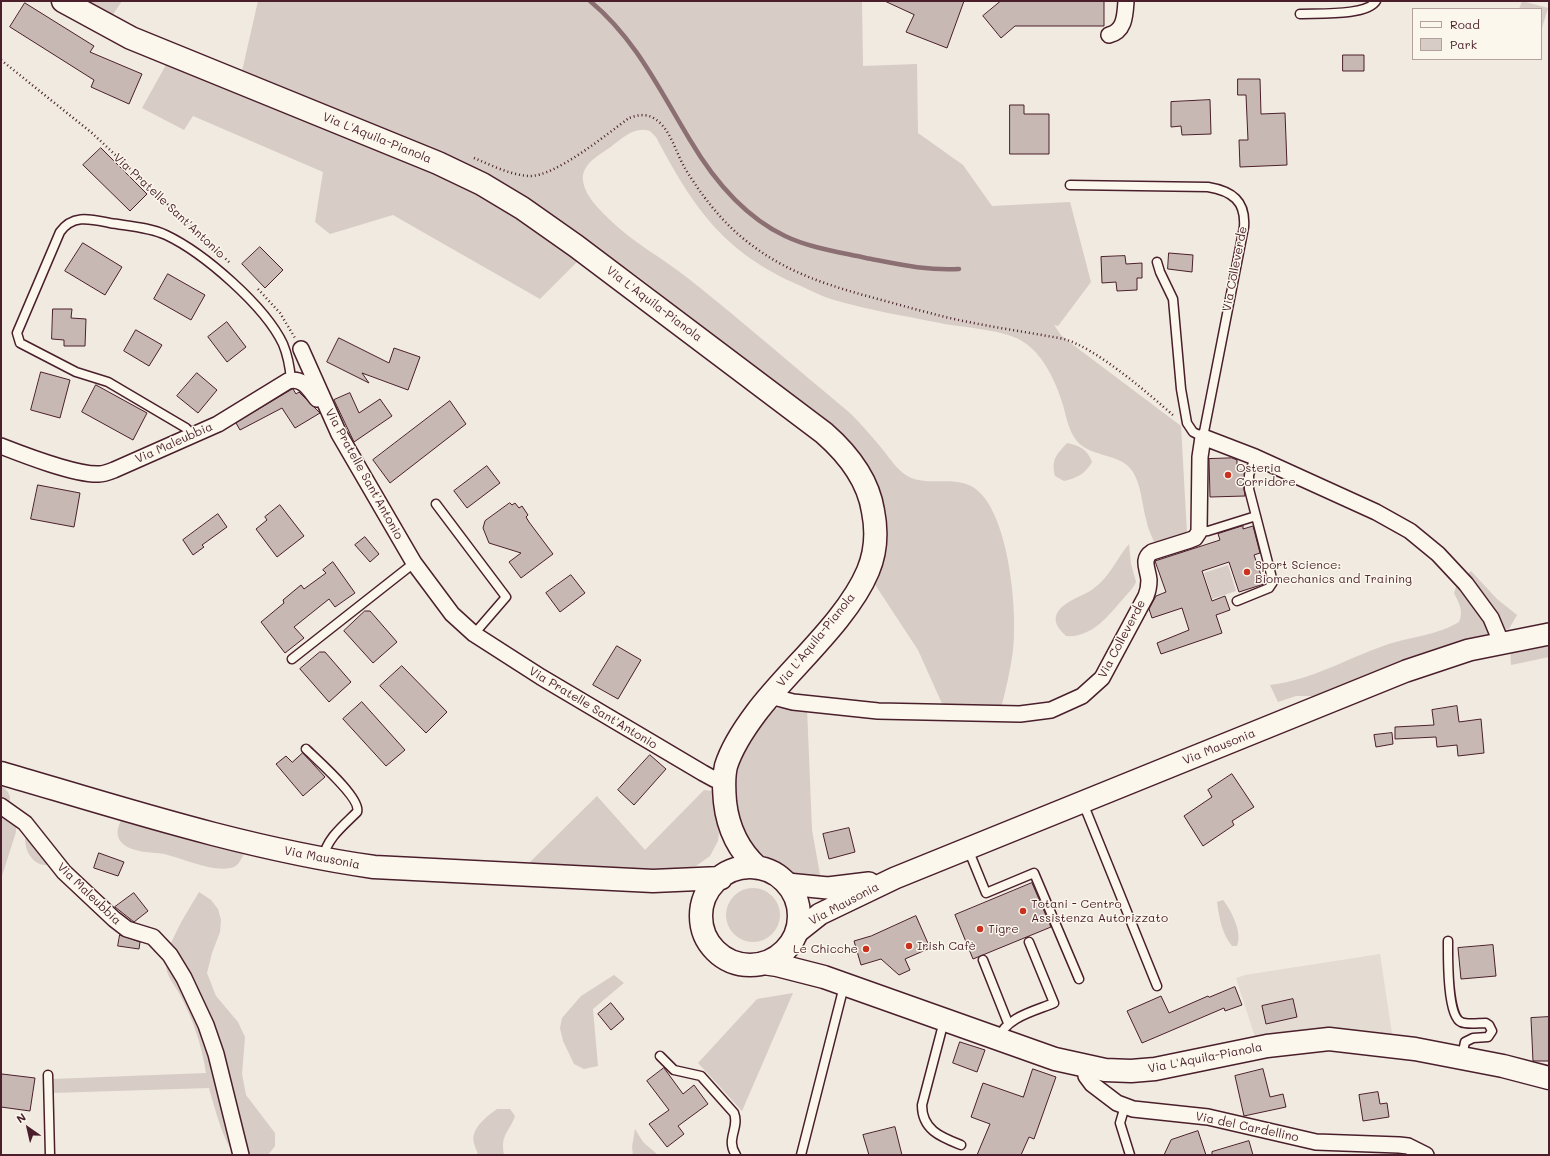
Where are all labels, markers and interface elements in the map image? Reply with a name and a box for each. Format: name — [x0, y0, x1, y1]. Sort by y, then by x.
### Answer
legend — [1412, 8, 1542, 60]
text: Road — [1450, 16, 1480, 32]
text: Park — [1450, 36, 1477, 52]
street label: Via L'Aquila-Pianola — [320, 110, 434, 166]
street label: Via Pratelle Sant'Antonio — [110, 151, 228, 261]
street label: Via Colleverde — [1220, 225, 1250, 313]
street label: Via L'Aquila-Pianola — [603, 263, 705, 345]
street label: Via Pratelle Sant'Antonio — [322, 406, 406, 542]
street label: Via Maleubbia — [133, 420, 215, 466]
place label: Osteria Corridore — [1236, 461, 1296, 489]
marker: Osteria Corridore — [1223, 470, 1233, 480]
place label: Sport Science: Biomechanics and Training — [1255, 558, 1412, 586]
marker: Sport Science: Biomechanics and Training — [1242, 567, 1252, 577]
street label: Via L'Aquila-Pianola — [774, 590, 858, 690]
street label: Via Colleverde — [1095, 597, 1149, 681]
street label: Via Pratelle Sant'Antonio — [526, 664, 660, 752]
street label: Via Mausonia — [1181, 726, 1257, 768]
street label: Via Mausonia — [283, 844, 361, 872]
street label: Via Maleubbia — [54, 860, 124, 928]
street label: Via Mausonia — [807, 880, 881, 928]
place label: Totani - Centro Assistenza Autorizzato — [1031, 897, 1168, 925]
marker: Totani - Centro Assistenza Autorizzato — [1018, 906, 1028, 916]
place label: Tigre — [988, 922, 1019, 936]
marker: Tigre — [975, 924, 985, 934]
place label: Irish Cafè — [917, 939, 976, 953]
marker: Irish Cafè — [904, 941, 914, 951]
place label: Le Chicche — [793, 942, 858, 956]
marker: Le Chicche — [861, 944, 871, 954]
street label: Via L'Aquila-Pianola — [1147, 1040, 1263, 1076]
north arrow — [8, 1108, 48, 1148]
text: N — [13, 1109, 29, 1126]
street label: Via del Cardellino — [1194, 1109, 1300, 1145]

